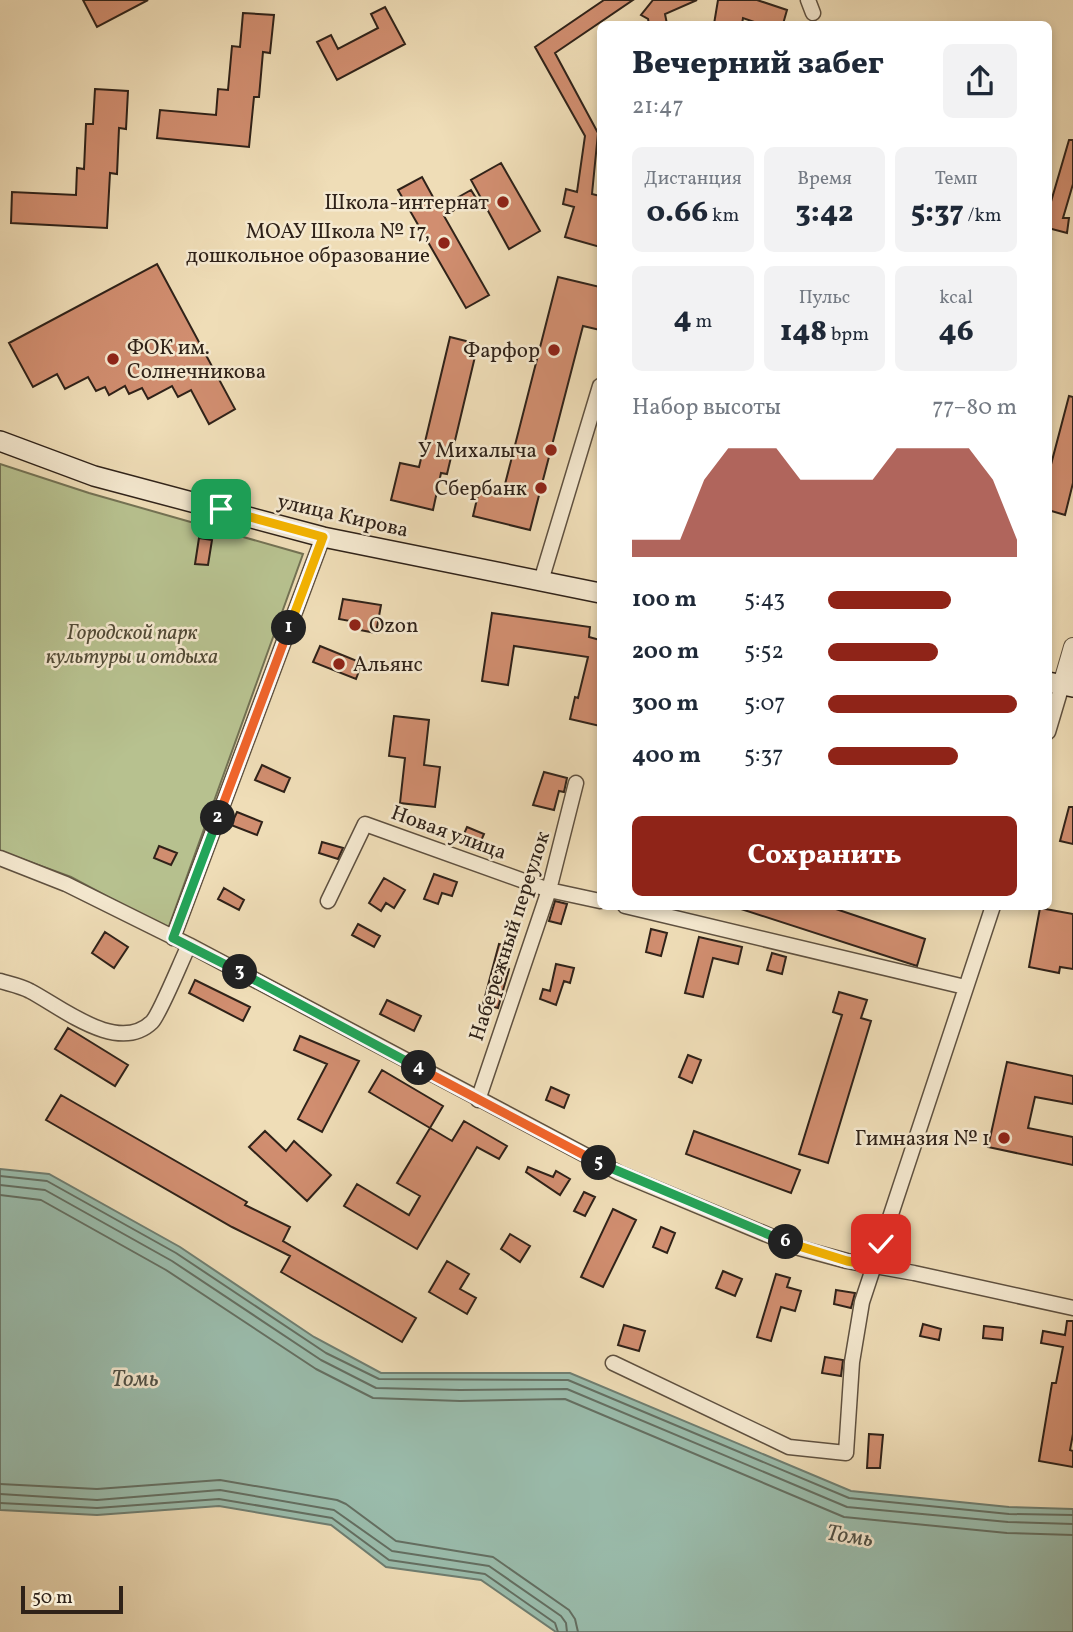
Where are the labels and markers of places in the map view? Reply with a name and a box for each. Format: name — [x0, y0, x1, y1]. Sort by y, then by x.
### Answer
place label: Школа-интернат — [324, 189, 489, 218]
marker: Школа-интернат — [495, 194, 511, 210]
place label: МОАУ Школа № 17, дошкольное образование — [186, 218, 430, 271]
marker: МОАУ Школа № 17, дошкольное образование — [436, 235, 452, 251]
place label: ФОК им. Солнечникова — [127, 334, 266, 387]
place label: Фарфор — [463, 337, 540, 366]
marker: Фарфор — [546, 342, 562, 358]
marker: ФОК им. Солнечникова — [105, 351, 121, 367]
place label: У Михалыча — [418, 437, 537, 466]
marker: У Михалыча — [543, 442, 559, 458]
place label: Сбербанк — [435, 475, 527, 504]
pin — [191, 479, 251, 539]
marker: Сбербанк — [533, 480, 549, 496]
pin: 1 — [272, 610, 306, 646]
place label: Ozon — [369, 612, 419, 641]
marker: Ozon — [347, 617, 363, 633]
place label: Альянс — [353, 651, 423, 680]
marker: Альянс — [331, 656, 347, 672]
pin: 2 — [200, 800, 235, 836]
pin: 3 — [222, 954, 258, 990]
pin: 4 — [402, 1050, 436, 1086]
place label: Гимназия № 1 — [855, 1125, 990, 1154]
marker: Гимназия № 1 — [996, 1130, 1012, 1146]
pin: 5 — [582, 1146, 616, 1180]
pin — [851, 1214, 911, 1274]
pin: 6 — [768, 1224, 804, 1260]

